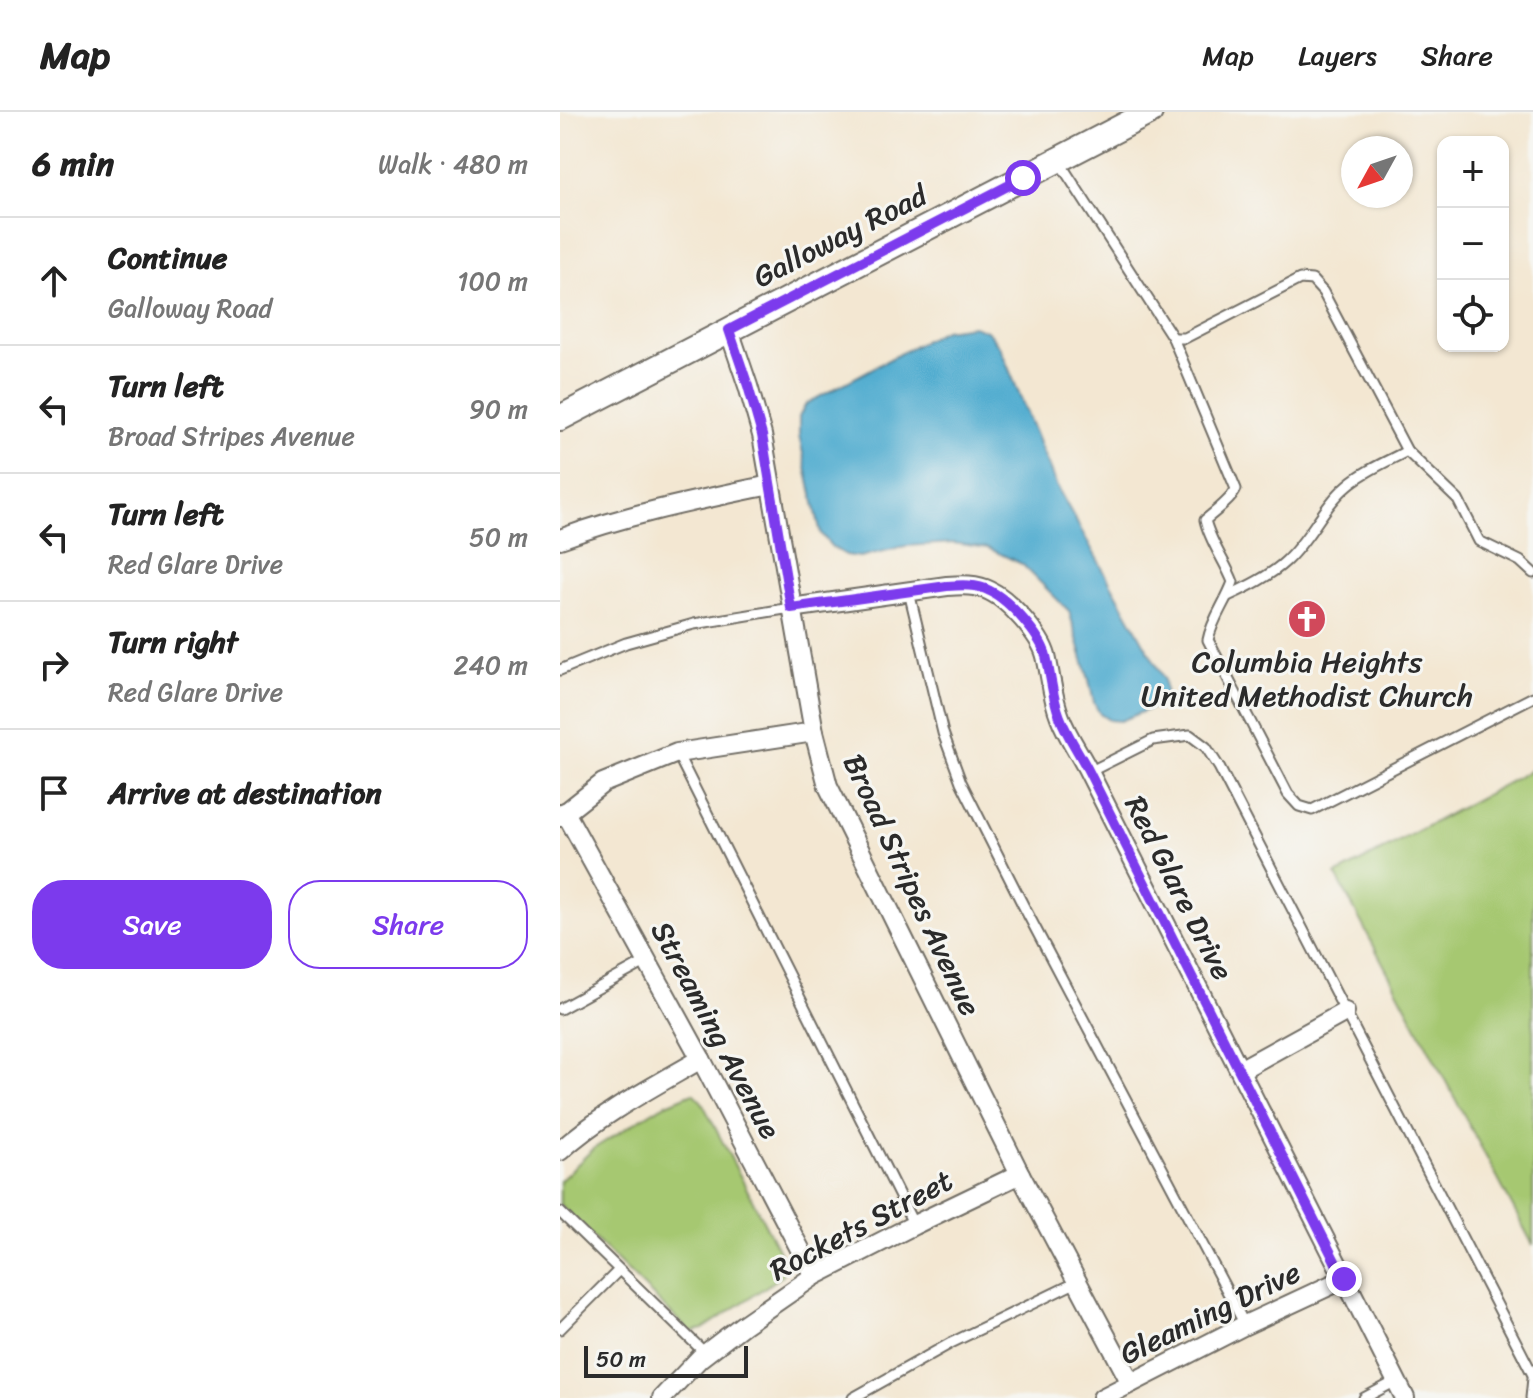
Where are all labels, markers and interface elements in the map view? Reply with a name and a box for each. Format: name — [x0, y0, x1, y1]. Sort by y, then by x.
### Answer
text: Map — [40, 22, 110, 89]
text: Map — [1202, 31, 1254, 80]
text: Layers — [1298, 31, 1377, 80]
text: Share — [1421, 31, 1493, 80]
text: 6 min — [32, 134, 114, 194]
north arrow — [1341, 136, 1413, 208]
map controls — [1437, 136, 1509, 352]
button: + — [1437, 136, 1509, 208]
text: Walk · 480 m — [378, 141, 528, 187]
route start — [1005, 160, 1041, 196]
street label: Galloway Road — [743, 168, 939, 303]
button: − — [1437, 208, 1509, 280]
text: Continue — [108, 231, 227, 285]
text: 100 m — [457, 258, 528, 304]
icon: ahead — [32, 259, 76, 303]
button: locate — [1437, 280, 1509, 352]
text: Galloway Road — [108, 285, 272, 331]
text: Turn left — [108, 359, 224, 413]
text: 90 m — [469, 386, 528, 432]
icon: left — [32, 387, 76, 431]
text: Broad Stripes Avenue — [108, 413, 355, 459]
text: Turn left — [108, 487, 224, 541]
text: 50 m — [469, 514, 528, 560]
icon: left — [32, 515, 76, 559]
text: Red Glare Drive — [108, 541, 283, 587]
church icon: Columbia Heights United Methodist Church — [1286, 598, 1328, 640]
text: Turn right — [108, 615, 238, 669]
place label: Columbia Heights United Methodist Church — [1141, 635, 1473, 723]
text: 240 m — [454, 642, 528, 688]
icon: right — [32, 643, 76, 687]
text: Red Glare Drive — [108, 669, 283, 715]
street label: Broad Stripes Avenue — [827, 745, 997, 1025]
text: Arrive at destination — [108, 766, 382, 820]
icon: arrive — [32, 771, 76, 815]
street label: Red Glare Drive — [1109, 786, 1249, 990]
button: Save — [32, 880, 272, 969]
button: Share — [288, 880, 528, 969]
street label: Streaming Avenue — [636, 911, 796, 1149]
street label: Rockets Street — [759, 1154, 963, 1296]
street label: Gleaming Drive — [1110, 1246, 1310, 1380]
route end — [1326, 1261, 1362, 1297]
text: 50 m — [596, 1340, 646, 1379]
scale bar — [584, 1342, 748, 1378]

